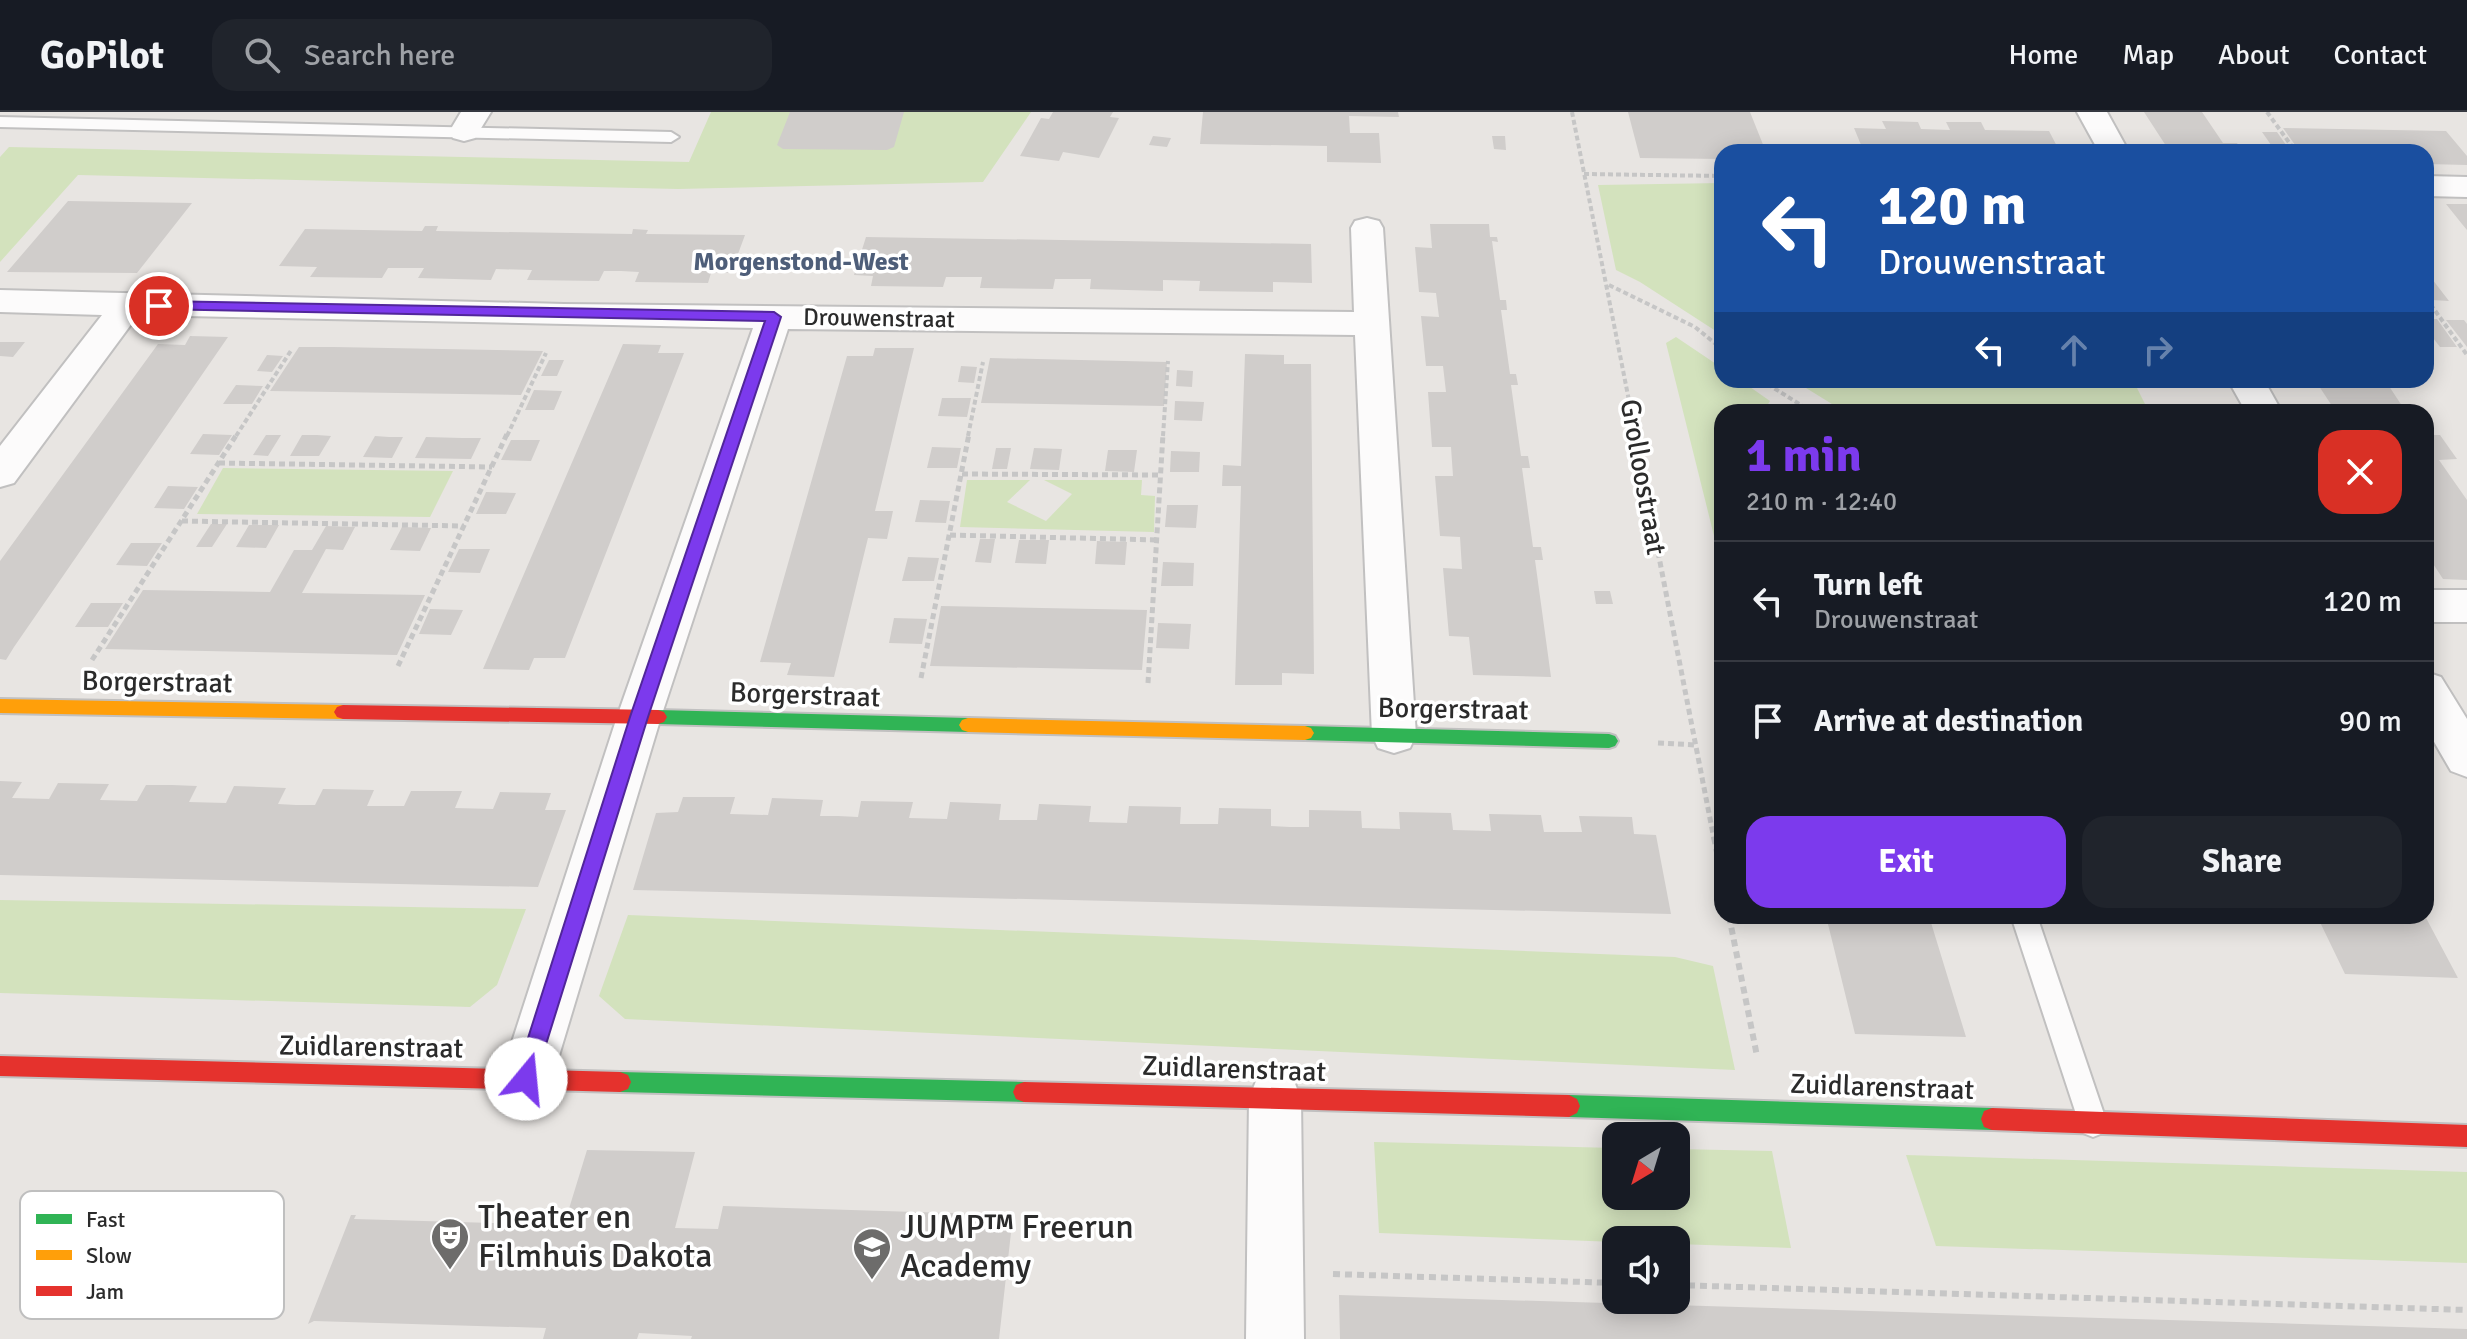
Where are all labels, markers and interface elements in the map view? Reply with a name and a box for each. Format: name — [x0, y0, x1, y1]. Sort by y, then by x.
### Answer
search box — [212, 19, 772, 91]
text: GoPilot — [40, 32, 164, 79]
icon: search — [240, 33, 284, 77]
text: Search here — [304, 37, 455, 74]
text: Home — [2009, 38, 2078, 72]
text: Map — [2122, 38, 2174, 72]
text: About — [2218, 38, 2290, 72]
text: Contact — [2334, 38, 2427, 72]
text: 120 m — [1878, 171, 2026, 240]
icon: left — [1746, 176, 1850, 280]
text: Drouwenstraat — [1878, 240, 2106, 285]
district label: Morgenstond-West — [693, 246, 909, 278]
pin — [125, 272, 193, 340]
icon: arrive — [137, 284, 181, 328]
street label: Drouwenstraat — [803, 302, 955, 334]
icon: left — [1968, 328, 2012, 372]
icon: ahead — [2052, 328, 2096, 372]
icon: right — [2136, 328, 2180, 372]
street label: Grolloostraat — [1613, 397, 1673, 558]
text: 1 min — [1746, 426, 1862, 485]
button: close — [2318, 430, 2402, 514]
text: 210 m · 12:40 — [1746, 486, 1897, 518]
text: Turn left — [1814, 567, 1923, 604]
icon: left — [1746, 579, 1790, 623]
text: 120 m — [2323, 583, 2402, 620]
text: Drouwenstraat — [1814, 604, 1978, 636]
street label: Borgerstraat — [81, 664, 233, 700]
street label: Borgerstraat — [729, 675, 881, 715]
street label: Borgerstraat — [1377, 691, 1529, 727]
icon: arrive — [1746, 699, 1790, 743]
text: Arrive at destination — [1814, 703, 2083, 740]
text: 90 m — [2339, 703, 2402, 740]
button: Exit — [1746, 816, 2066, 908]
button: Share — [2082, 816, 2402, 908]
street label: Zuidlarenstraat — [279, 1028, 464, 1066]
position arrow — [484, 1037, 568, 1121]
street label: Zuidlarenstraat — [1141, 1049, 1327, 1089]
street label: Zuidlarenstraat — [1789, 1067, 1975, 1107]
north arrow — [1602, 1122, 1690, 1210]
map controls — [1602, 1122, 1690, 1314]
legend — [20, 1191, 284, 1319]
place label: Theater en Filmhuis Dakota — [478, 1196, 712, 1277]
text: Fast — [86, 1206, 126, 1233]
place label: JUMP™ Freerun Academy — [900, 1206, 1134, 1287]
theatre icon: Theater en Filmhuis Dakota — [429, 1216, 471, 1271]
school or university icon: JUMP™ Freerun Academy — [851, 1226, 893, 1281]
button: sound — [1602, 1226, 1690, 1314]
text: Slow — [86, 1242, 132, 1269]
text: Jam — [86, 1278, 124, 1305]

